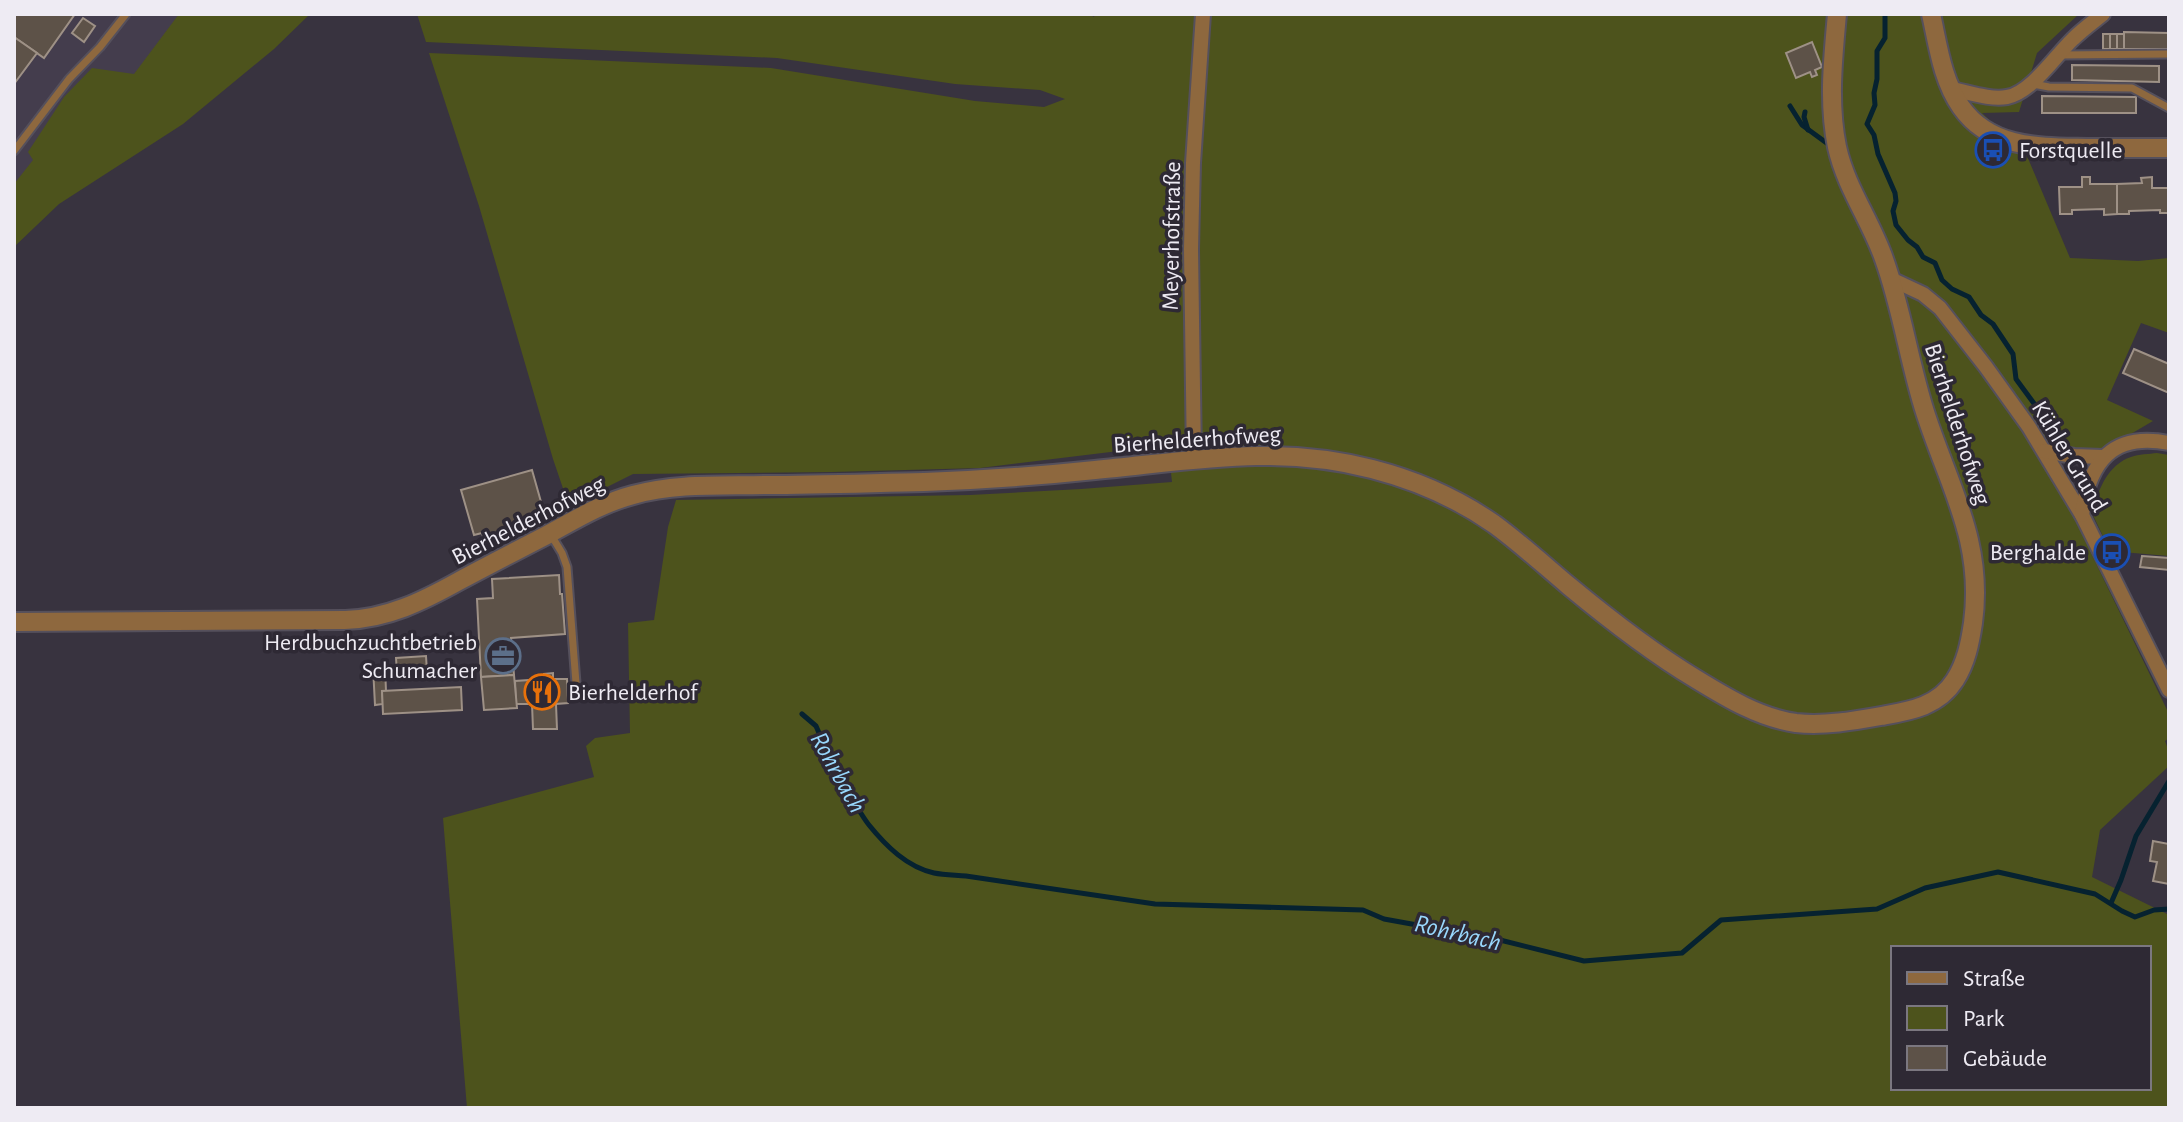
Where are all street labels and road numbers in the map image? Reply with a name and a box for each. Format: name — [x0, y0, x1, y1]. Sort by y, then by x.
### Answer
street label: Meyerhofstraße — [1159, 161, 1185, 311]
street label: Bierhelderhofweg — [1920, 341, 1995, 508]
street label: Kühler Grund — [2027, 397, 2112, 516]
street label: Bierhelderhofweg — [1112, 422, 1282, 458]
street label: Bierhelderhofweg — [448, 472, 609, 570]

